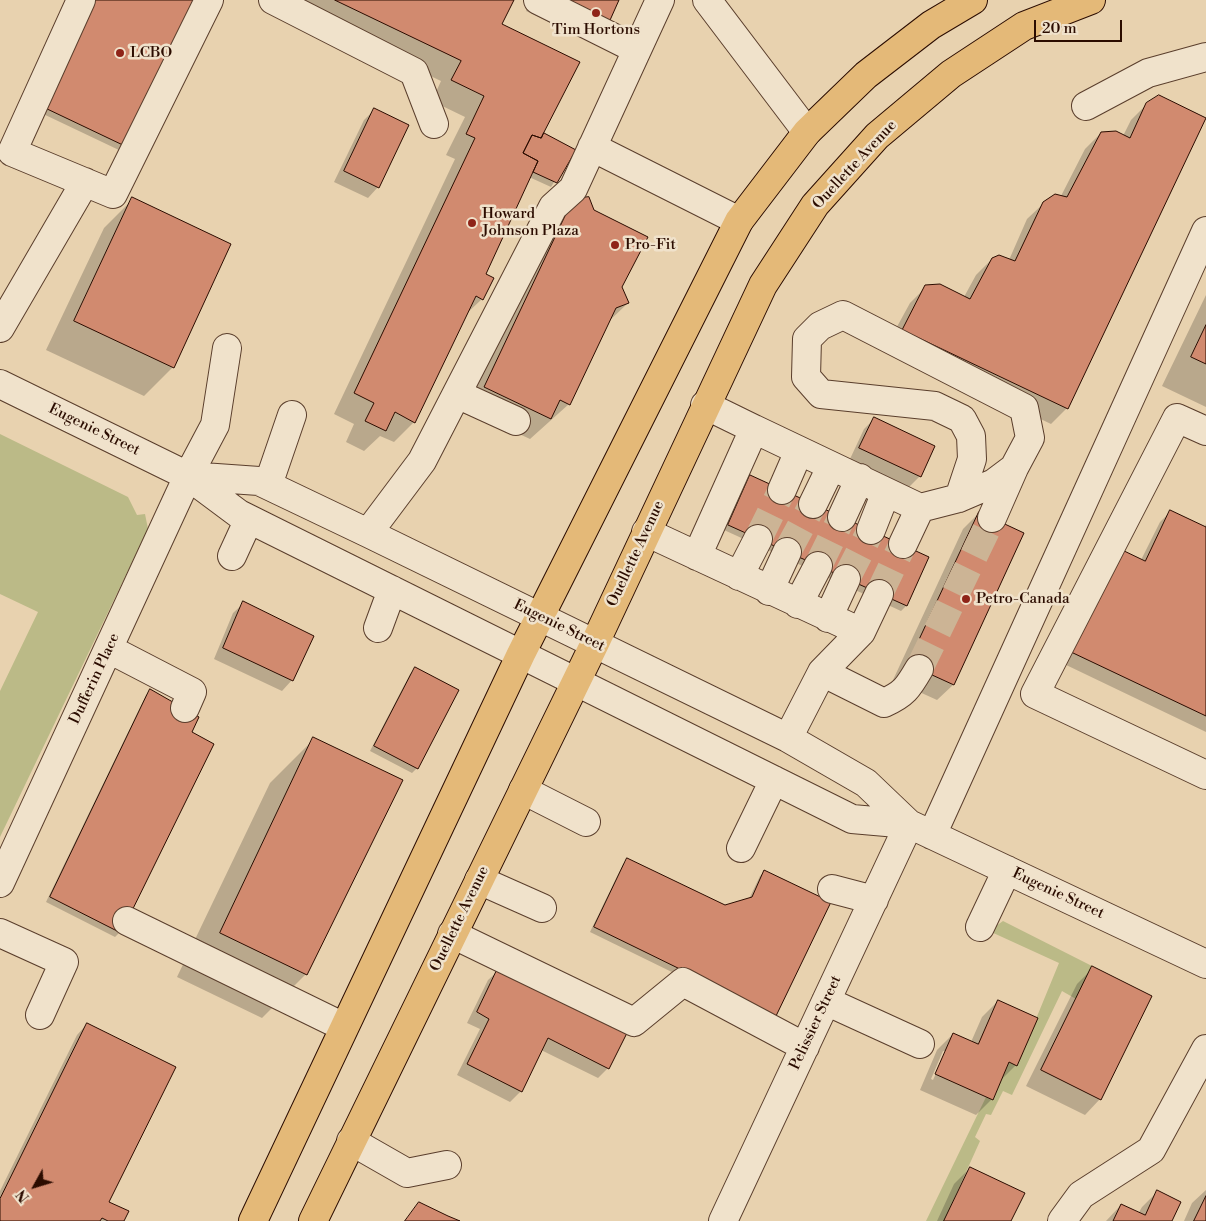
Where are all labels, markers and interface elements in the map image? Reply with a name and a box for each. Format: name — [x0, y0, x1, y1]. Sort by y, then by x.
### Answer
marker: Tim Hortons — [590, 7, 602, 19]
scale bar — [1036, 10, 1124, 42]
text: 20 m — [1042, 19, 1077, 38]
place label: Tim Hortons — [552, 21, 640, 39]
place label: LCBO — [130, 44, 172, 62]
marker: LCBO — [114, 47, 126, 59]
street label: Ouellette Avenue — [809, 117, 901, 213]
place label: Howard Johnson Plaza — [482, 205, 579, 240]
marker: Howard Johnson Plaza — [466, 217, 478, 229]
place label: Pro-Fit — [625, 236, 676, 254]
marker: Pro-Fit — [609, 239, 621, 251]
street label: Eugenie Street — [45, 400, 143, 460]
street label: Ouellette Avenue — [604, 498, 668, 610]
place label: Petro-Canada — [976, 590, 1070, 608]
marker: Petro-Canada — [960, 593, 972, 605]
street label: Eugenie Street — [510, 596, 608, 656]
street label: Dufferin Place — [66, 631, 124, 727]
street label: Ouellette Avenue — [427, 863, 493, 975]
street label: Eugenie Street — [1009, 865, 1107, 923]
street label: Pelissier Street — [786, 973, 846, 1073]
north arrow — [10, 1161, 60, 1211]
text: N — [13, 1185, 34, 1205]

